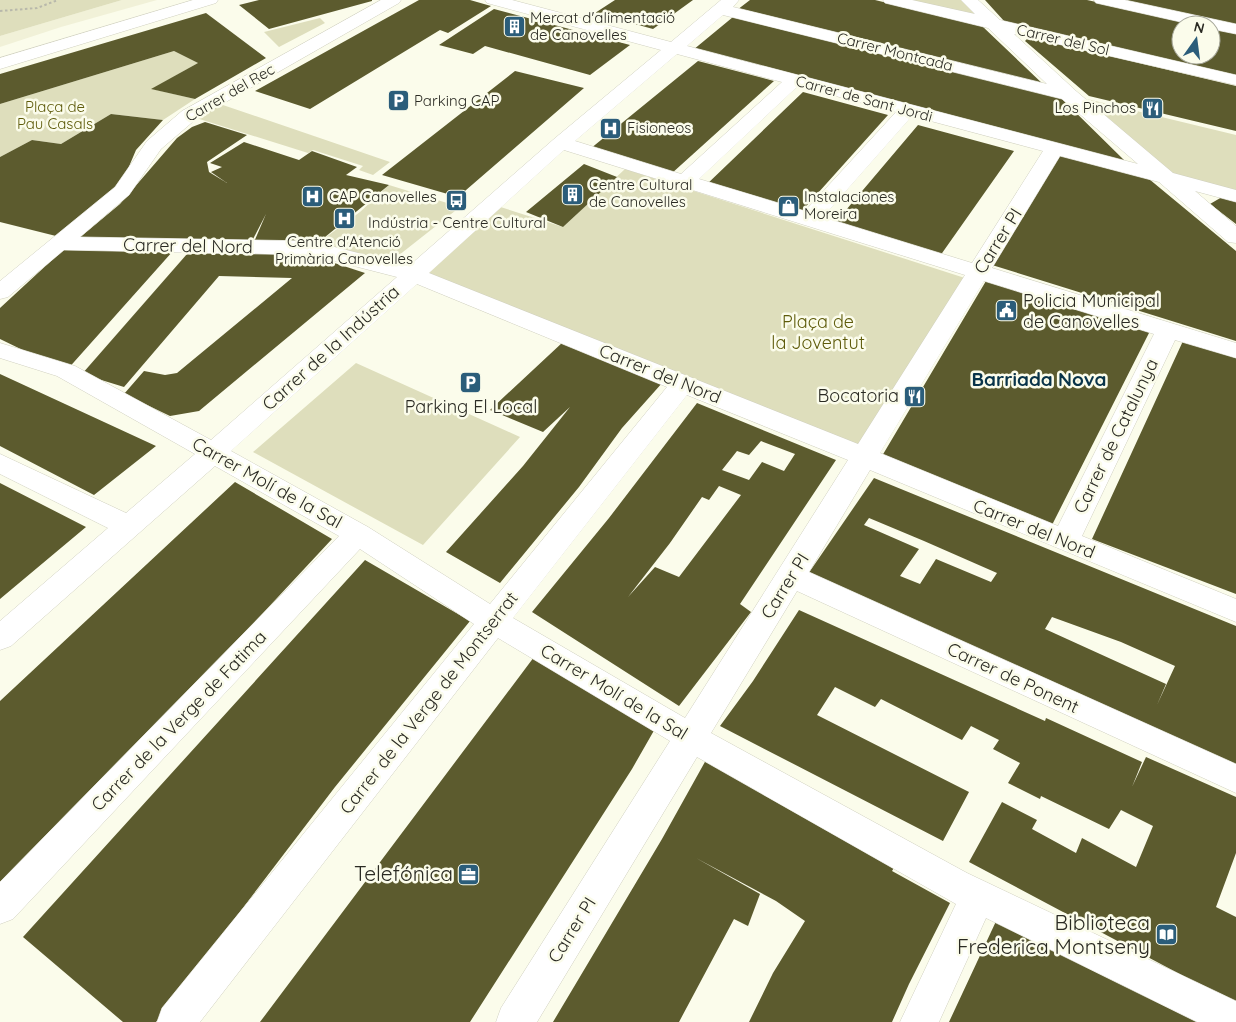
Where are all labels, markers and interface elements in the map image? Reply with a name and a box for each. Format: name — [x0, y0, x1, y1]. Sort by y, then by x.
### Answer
place label: Mercat d'alimentació de Canovelles — [530, 8, 675, 44]
building icon: Mercat d'alimentació de Canovelles — [502, 15, 526, 39]
north arrow — [1171, 15, 1221, 65]
text: N — [1192, 17, 1206, 37]
street label: Carrer del Sol — [1015, 20, 1111, 59]
street label: Carrer Montcada — [835, 28, 955, 75]
street label: Carrer del Rec — [182, 59, 278, 126]
street label: Carrer de Sant Jordi — [794, 71, 935, 126]
parking icon: Parking CAP — [386, 89, 410, 113]
place label: Parking CAP — [414, 91, 500, 110]
restaurant icon: Los Pinchos — [1140, 96, 1164, 120]
park label: Plaça de Pau Casals — [17, 97, 93, 133]
place label: Los Pinchos — [1055, 98, 1136, 117]
hospital icon: Fisioneos — [599, 116, 623, 140]
place label: Fisioneos — [627, 118, 691, 137]
place label: Centre Cultural de Canovelles — [589, 175, 693, 211]
building icon: Centre Cultural de Canovelles — [561, 182, 585, 206]
hospital icon: CAP Canovelles — [301, 185, 325, 209]
place label: CAP Canovelles — [329, 187, 437, 206]
place label: Instalaciones Moreira — [804, 187, 894, 223]
bus stop icon: Indústria - Centre Cultural — [445, 188, 469, 212]
shop icon: Instalaciones Moreira — [776, 194, 800, 218]
street label: Carrer PI — [968, 204, 1027, 278]
hospital icon: Centre d'Atenció Primària Canovelles — [332, 207, 356, 231]
place label: Indústria - Centre Cultural — [368, 213, 546, 232]
place label: Centre d'Atenció Primària Canovelles — [275, 232, 413, 268]
street label: Carrer del Nord — [123, 233, 253, 258]
street label: Carrer de la Indústria — [257, 280, 404, 415]
place label: Policia Municipal de Canovelles — [1023, 289, 1160, 333]
public building icon: Policia Municipal de Canovelles — [995, 299, 1019, 323]
park label: Plaça de la Joventut — [771, 310, 865, 354]
street label: Carrer del Nord — [596, 339, 725, 408]
street label: Carrer de Catalunya — [1068, 355, 1163, 517]
district label: Barriada Nova — [972, 367, 1106, 391]
parking icon: Parking El Local — [459, 370, 483, 394]
place label: Bocatoria — [818, 384, 899, 407]
restaurant icon: Bocatoria — [903, 384, 927, 408]
place label: Parking El Local — [405, 395, 537, 418]
street label: Carrer Molí de la Sal — [188, 432, 346, 533]
street label: Carrer del Nord — [970, 494, 1099, 563]
street label: Carrer PI — [755, 549, 814, 623]
street label: Carrer de la Verge de Montserrat — [334, 587, 523, 819]
street label: Carrer de la Verge de Fatima — [86, 625, 271, 816]
street label: Carrer de Ponent — [944, 637, 1083, 718]
street label: Carrer Molí de la Sal — [536, 638, 692, 745]
place label: Telefónica — [354, 860, 453, 886]
office icon: Telefónica — [457, 862, 481, 886]
street label: Carrer PI — [542, 893, 601, 967]
place label: Biblioteca Frederica Montseny — [957, 909, 1150, 959]
library icon: Biblioteca Frederica Montseny — [1154, 923, 1178, 947]

